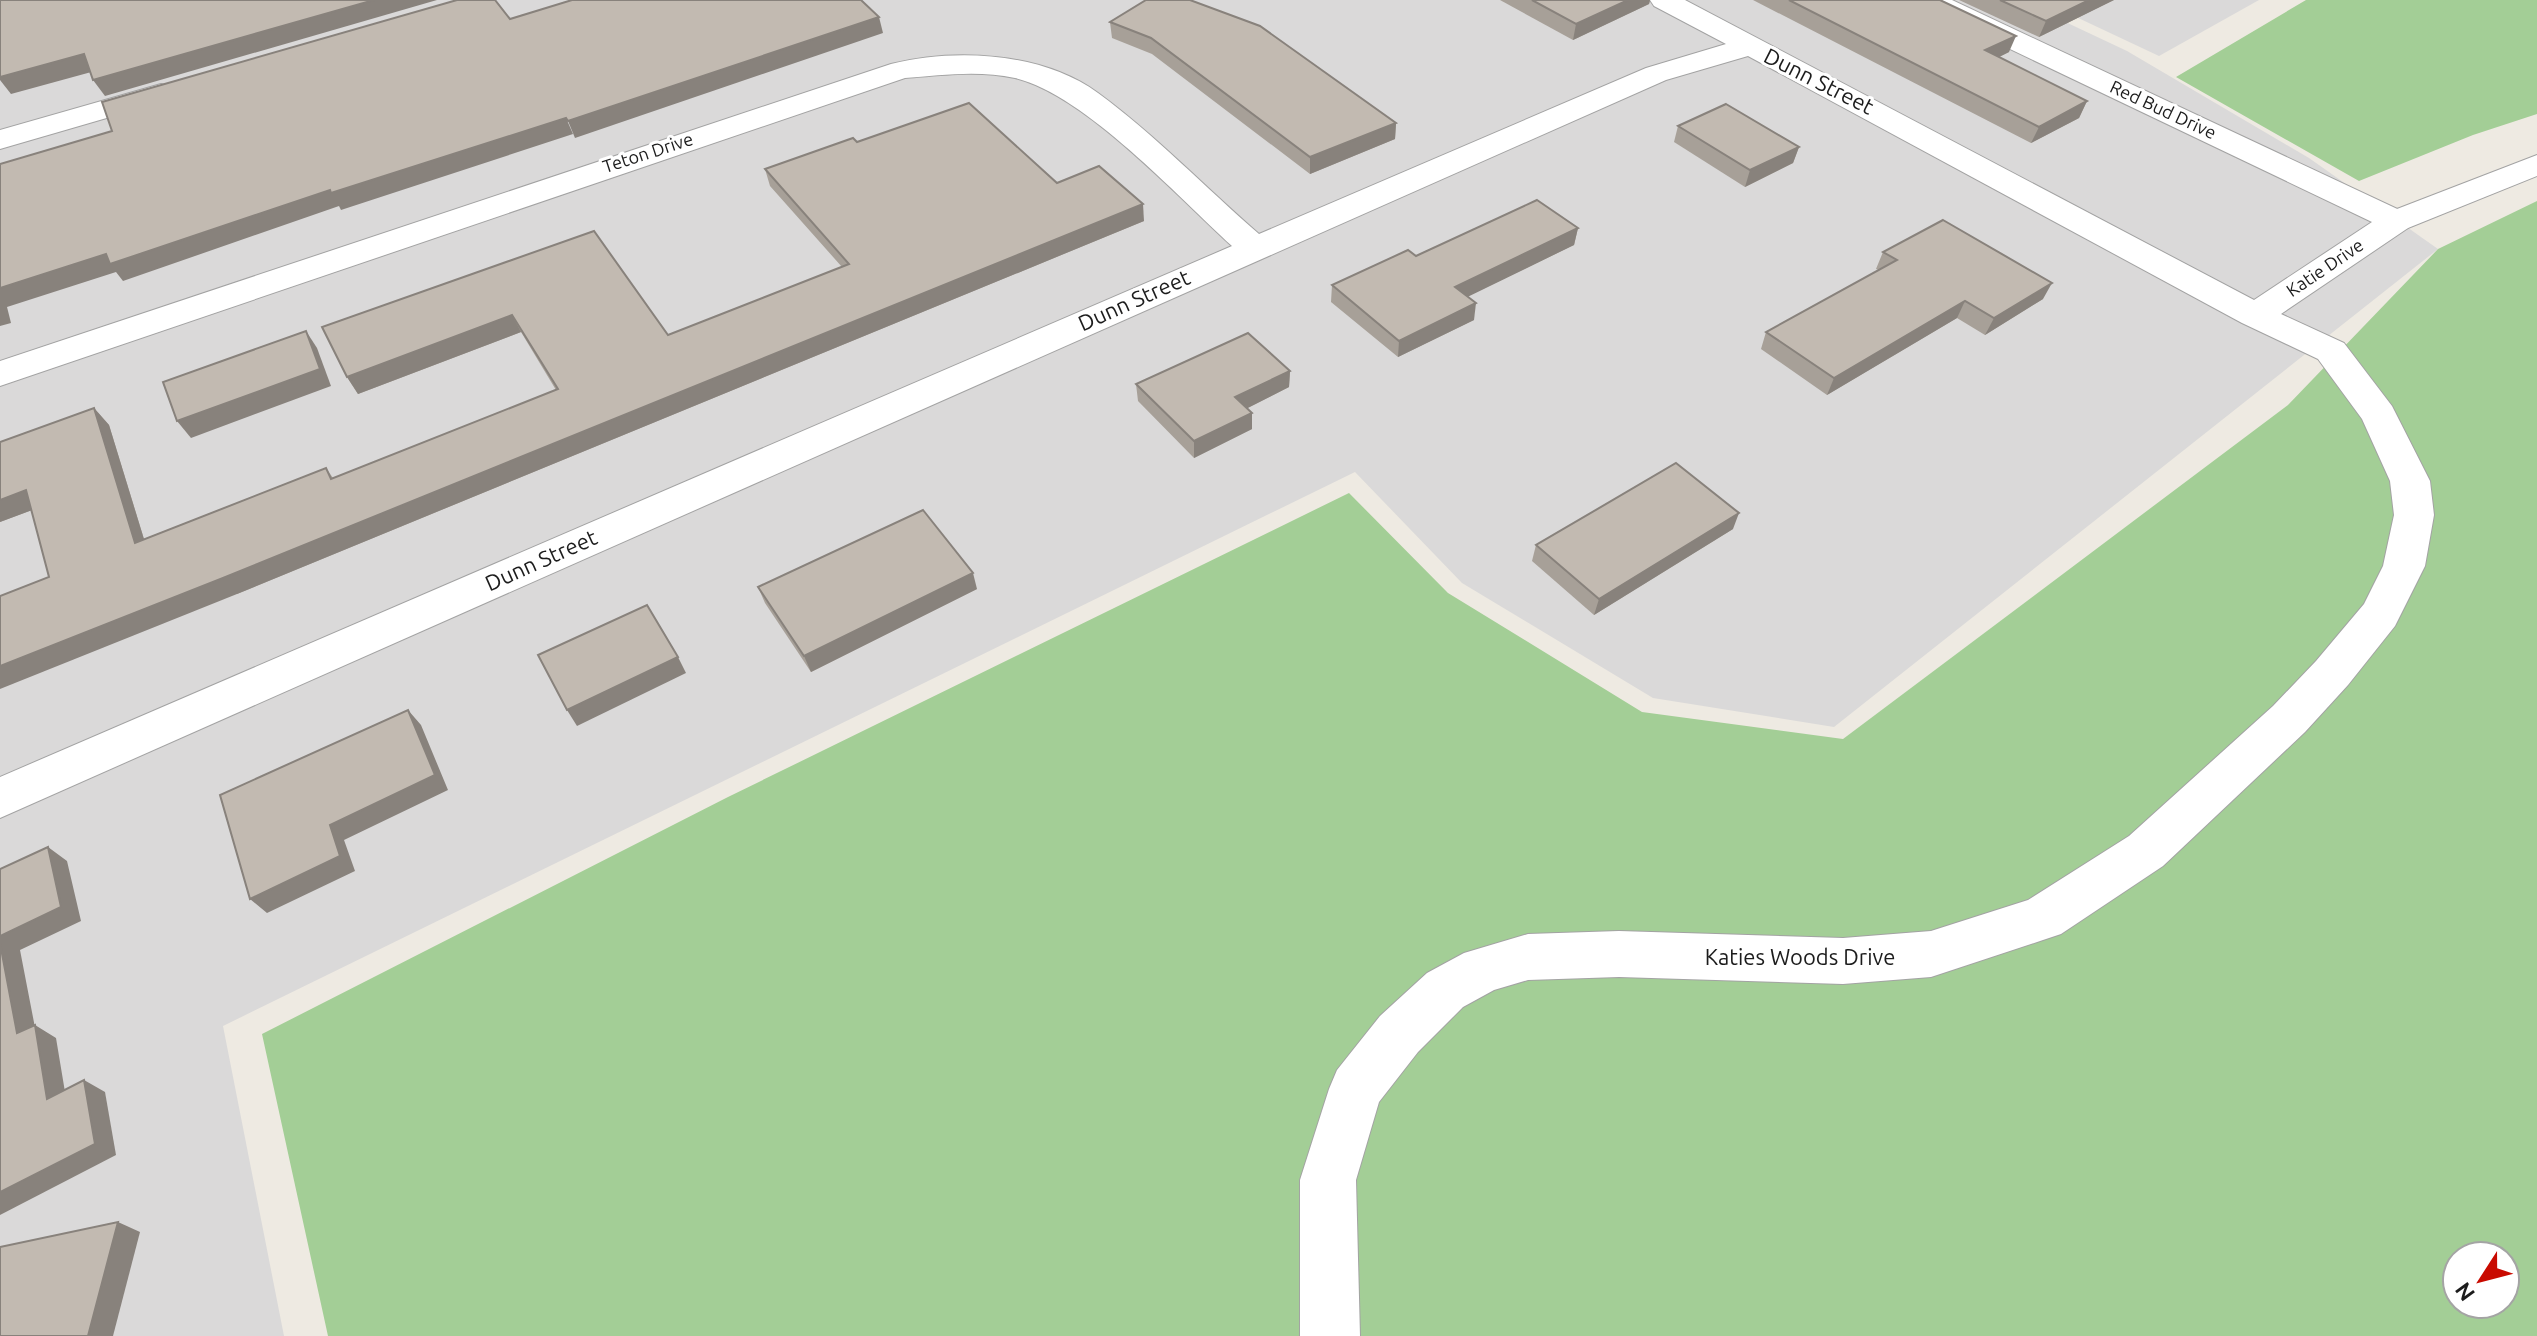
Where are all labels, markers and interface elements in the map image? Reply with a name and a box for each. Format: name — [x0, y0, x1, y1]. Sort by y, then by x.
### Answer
street label: Dunn Street — [1760, 42, 1879, 119]
street label: Red Bud Drive — [2107, 76, 2220, 142]
street label: Teton Drive — [600, 128, 695, 176]
street label: Katie Drive — [2282, 234, 2367, 300]
street label: Dunn Street — [1074, 264, 1194, 335]
street label: Dunn Street — [481, 524, 601, 595]
street label: Katies Woods Drive — [1705, 944, 1895, 969]
north arrow — [2441, 1240, 2521, 1320]
text: N — [2449, 1278, 2479, 1306]

